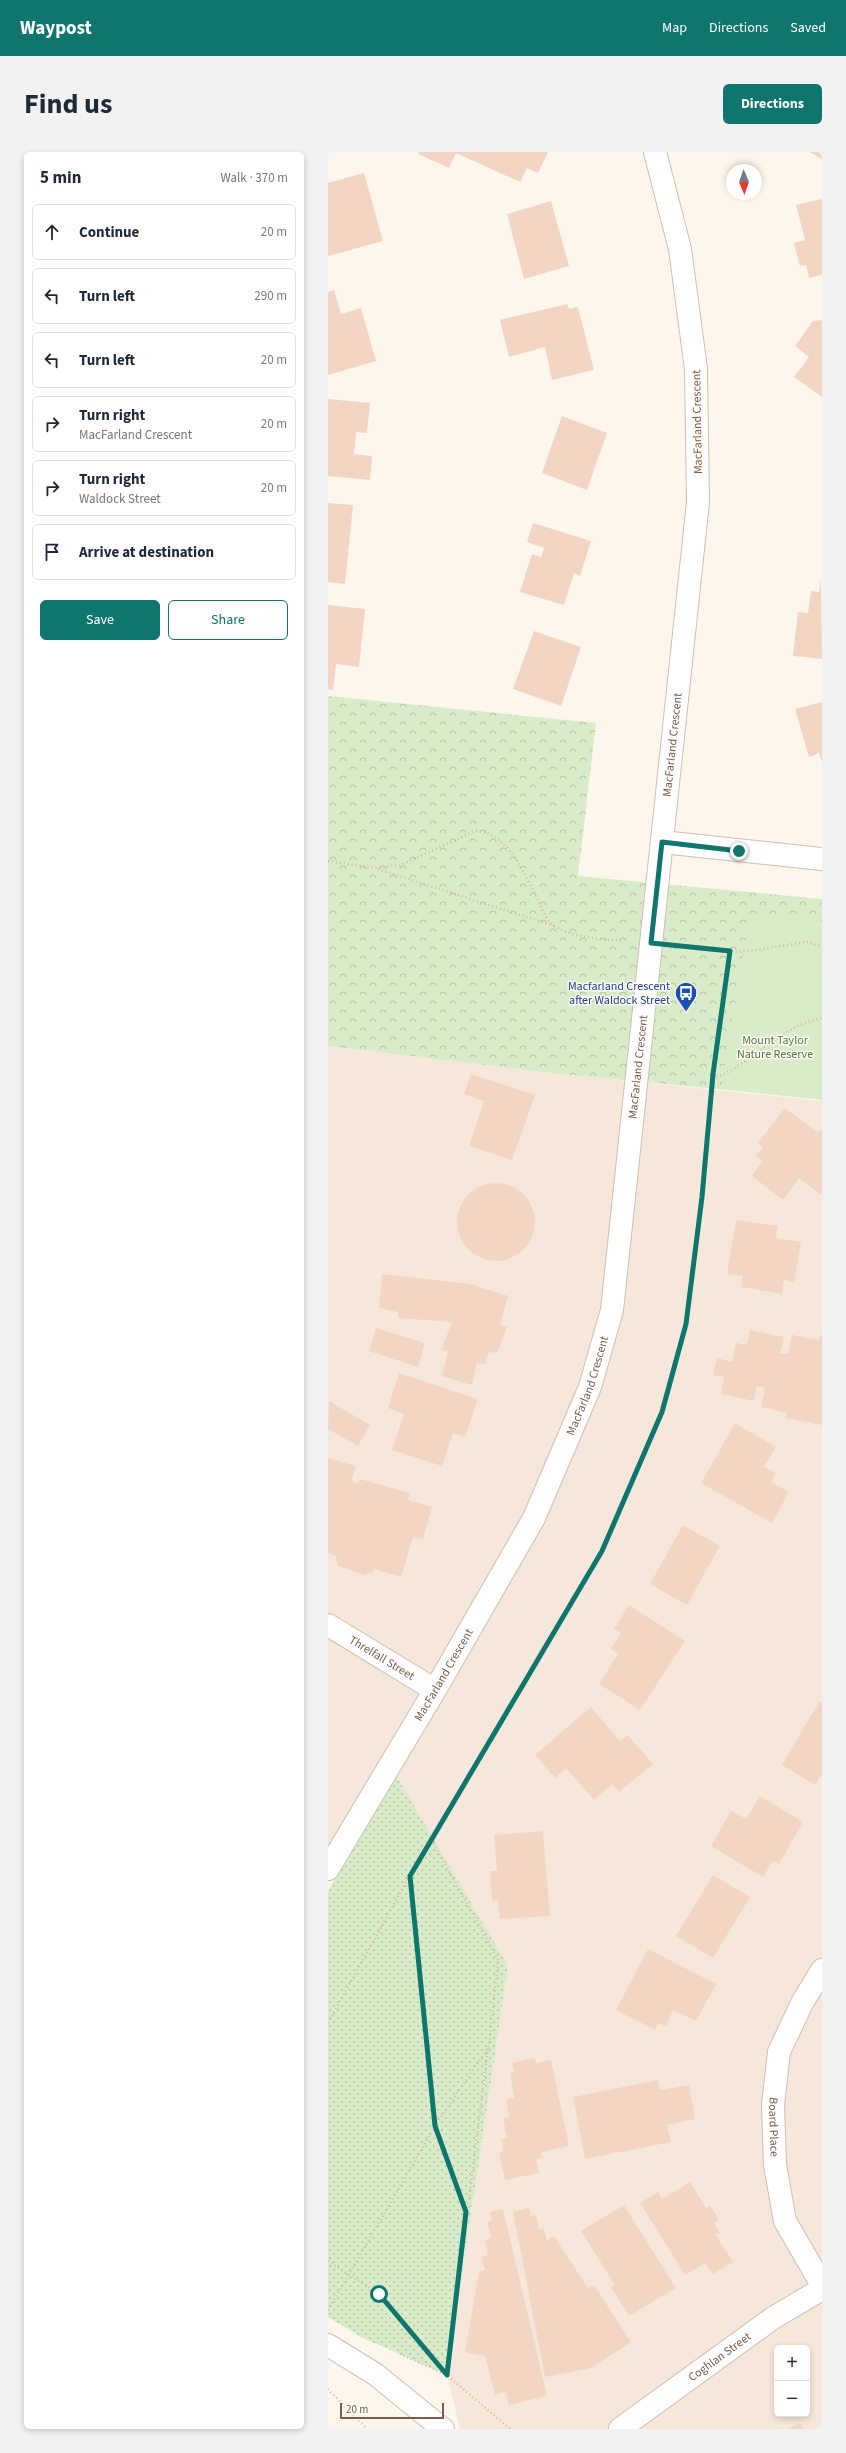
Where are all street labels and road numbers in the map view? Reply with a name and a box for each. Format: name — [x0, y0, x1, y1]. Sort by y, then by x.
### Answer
street label: MacFarland Crescent — [688, 370, 707, 474]
street label: MacFarland Crescent — [659, 692, 687, 798]
street label: MacFarland Crescent — [624, 1014, 652, 1120]
street label: MacFarland Crescent — [562, 1334, 613, 1438]
street label: MacFarland Crescent — [410, 1626, 478, 1724]
street label: Threlfall Street — [346, 1632, 418, 1685]
street label: Board Place — [764, 2096, 783, 2157]
street label: Coghlan Street — [685, 2329, 755, 2386]

